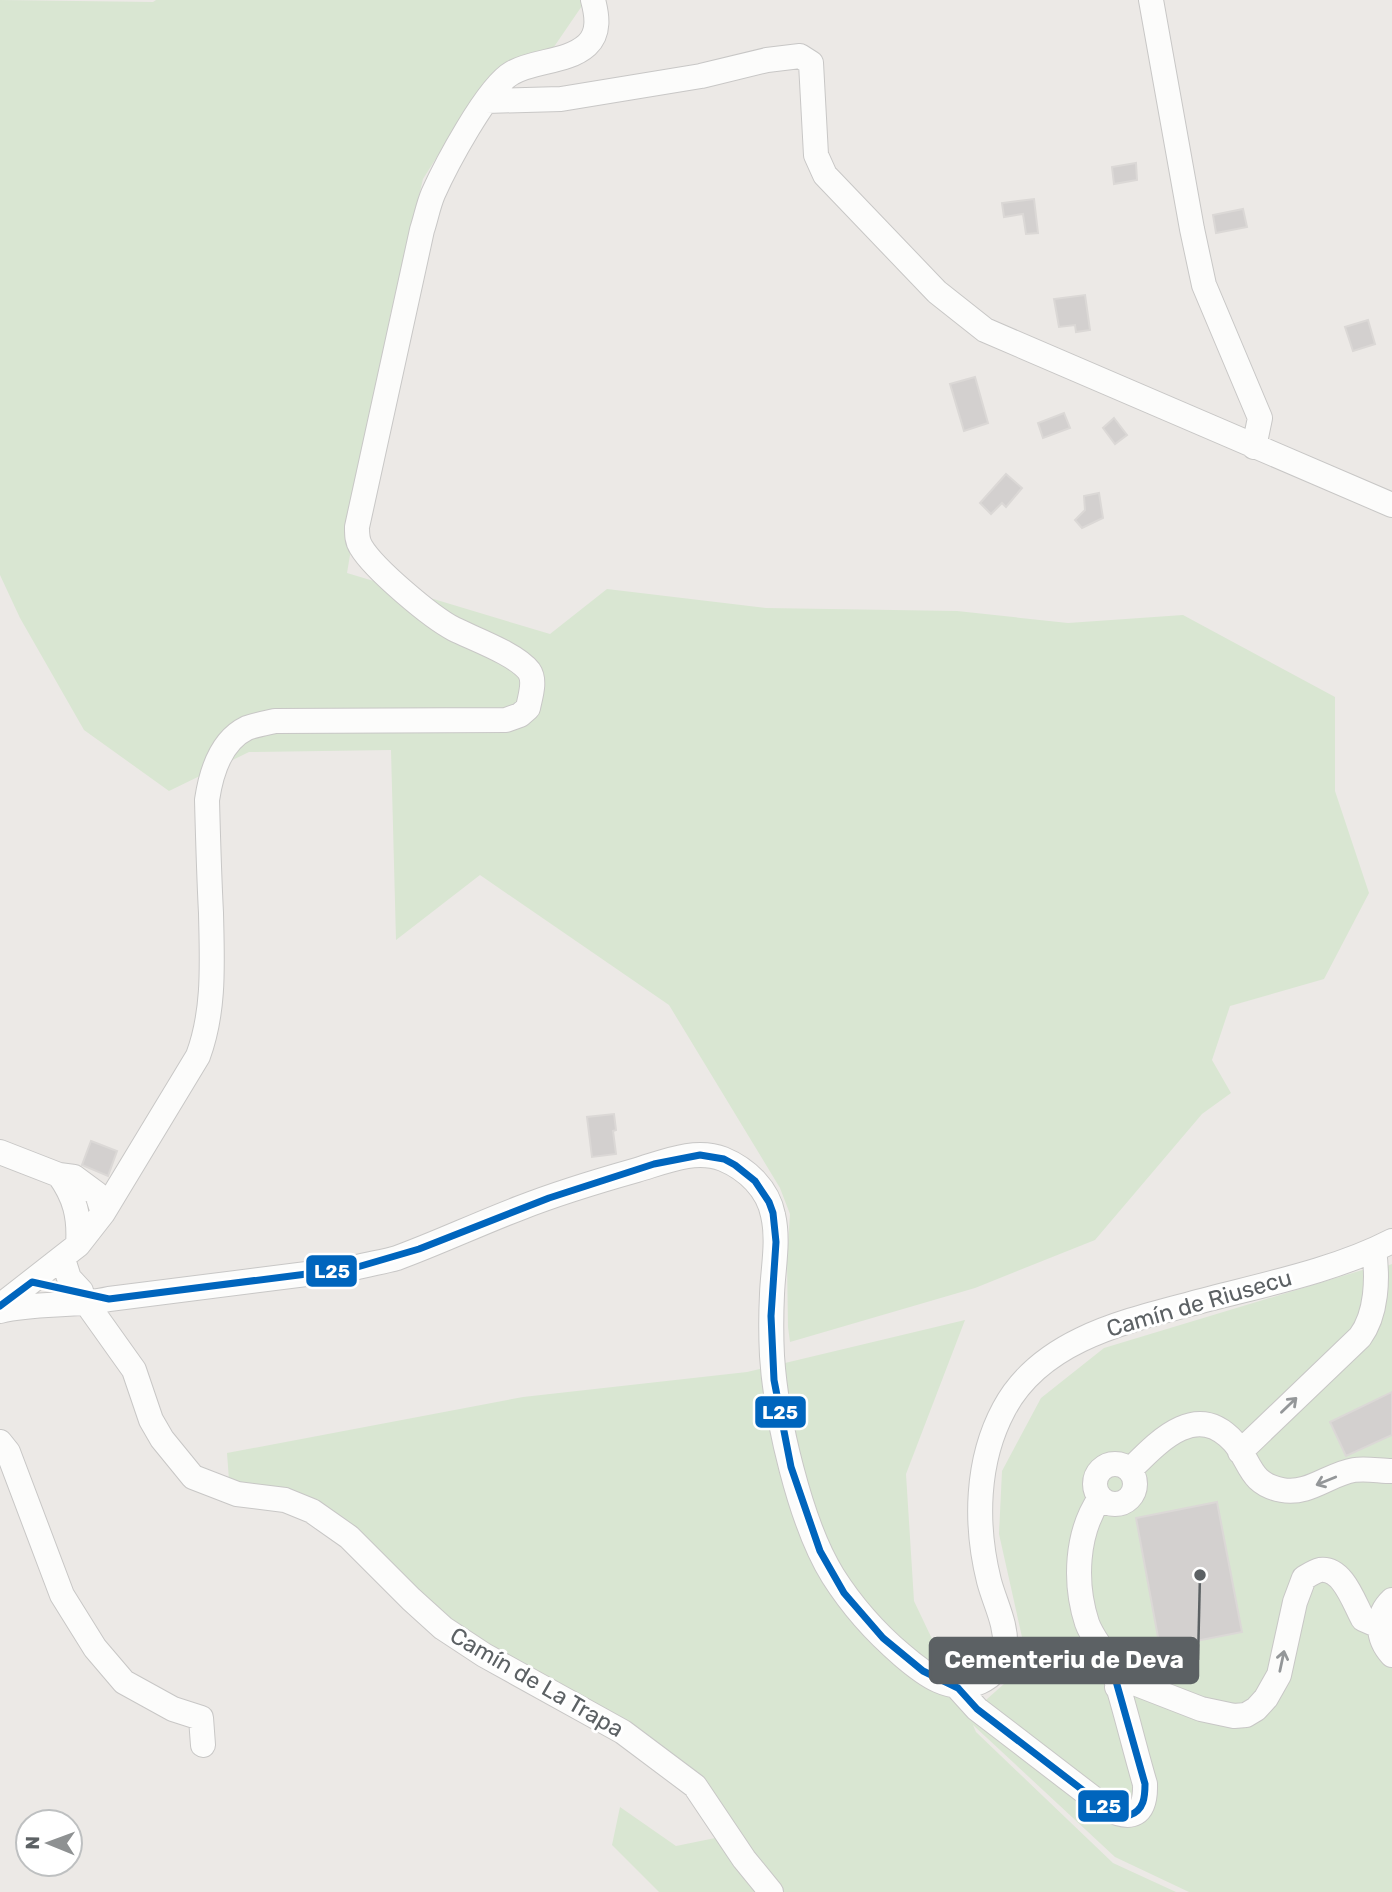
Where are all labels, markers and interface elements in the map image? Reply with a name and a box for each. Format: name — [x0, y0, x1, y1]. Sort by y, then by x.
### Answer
line badge: L25 — [305, 1254, 358, 1288]
text: L25 — [314, 1260, 350, 1283]
street label: Camín de Riusecu — [1103, 1263, 1295, 1343]
line badge: L25 — [754, 1395, 807, 1429]
one-way arrow — [1280, 1396, 1297, 1413]
text: L25 — [762, 1401, 798, 1424]
one-way arrow — [1316, 1475, 1337, 1488]
street label: Camín de La Trapa — [445, 1621, 629, 1743]
callout: Cementeriu de Deva — [930, 1638, 1198, 1683]
text: Cementeriu de Deva — [944, 1646, 1184, 1674]
one-way arrow — [1276, 1650, 1290, 1673]
line badge: L25 — [1077, 1789, 1130, 1823]
text: L25 — [1085, 1795, 1121, 1818]
north arrow — [14, 1808, 84, 1878]
text: N — [21, 1836, 44, 1850]

